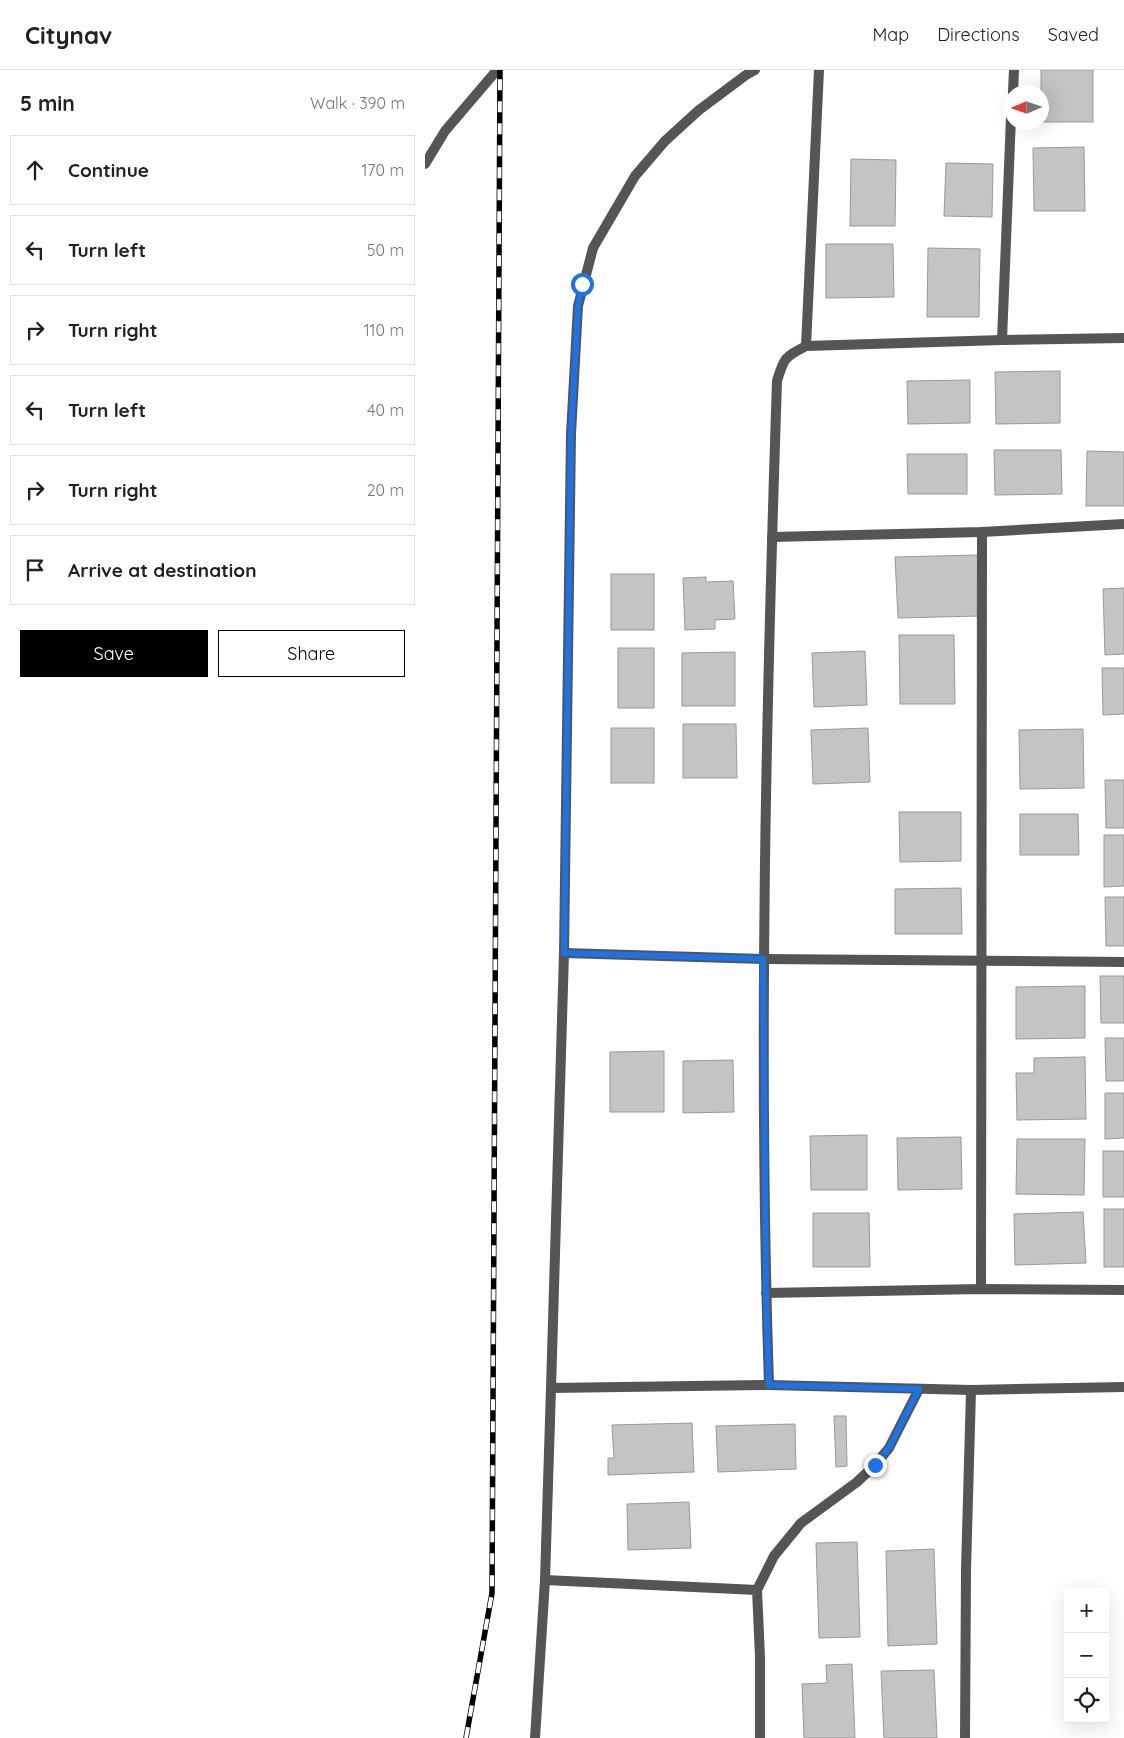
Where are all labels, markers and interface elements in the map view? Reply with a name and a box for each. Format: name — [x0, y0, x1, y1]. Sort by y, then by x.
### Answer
text: Citynav — [25, 20, 112, 50]
text: Map — [872, 23, 909, 46]
text: Directions — [937, 23, 1020, 46]
text: Saved — [1048, 23, 1099, 46]
north arrow — [1004, 85, 1049, 130]
text: 5 min — [20, 90, 75, 116]
text: Walk · 390 m — [310, 93, 405, 113]
icon: ahead — [21, 156, 49, 184]
text: Continue — [68, 158, 149, 182]
text: 170 m — [361, 160, 404, 180]
icon: left — [21, 236, 49, 264]
text: Turn left — [68, 238, 146, 262]
text: 50 m — [367, 240, 404, 260]
route start — [571, 273, 594, 296]
icon: right — [21, 316, 49, 344]
text: Turn right — [68, 318, 157, 342]
text: 110 m — [364, 320, 404, 340]
icon: left — [21, 396, 49, 424]
text: Turn left — [68, 398, 146, 422]
text: 40 m — [367, 400, 404, 420]
icon: right — [21, 476, 49, 504]
text: Turn right — [68, 478, 157, 502]
text: 20 m — [367, 480, 404, 500]
icon: arrive — [21, 556, 49, 584]
text: Arrive at destination — [68, 558, 257, 582]
button: Save — [20, 630, 208, 677]
button: Share — [218, 630, 405, 677]
route end — [864, 1454, 887, 1477]
map controls — [1064, 1588, 1109, 1723]
button: + — [1064, 1588, 1109, 1633]
button: − — [1064, 1633, 1109, 1678]
button: locate — [1064, 1678, 1109, 1723]

